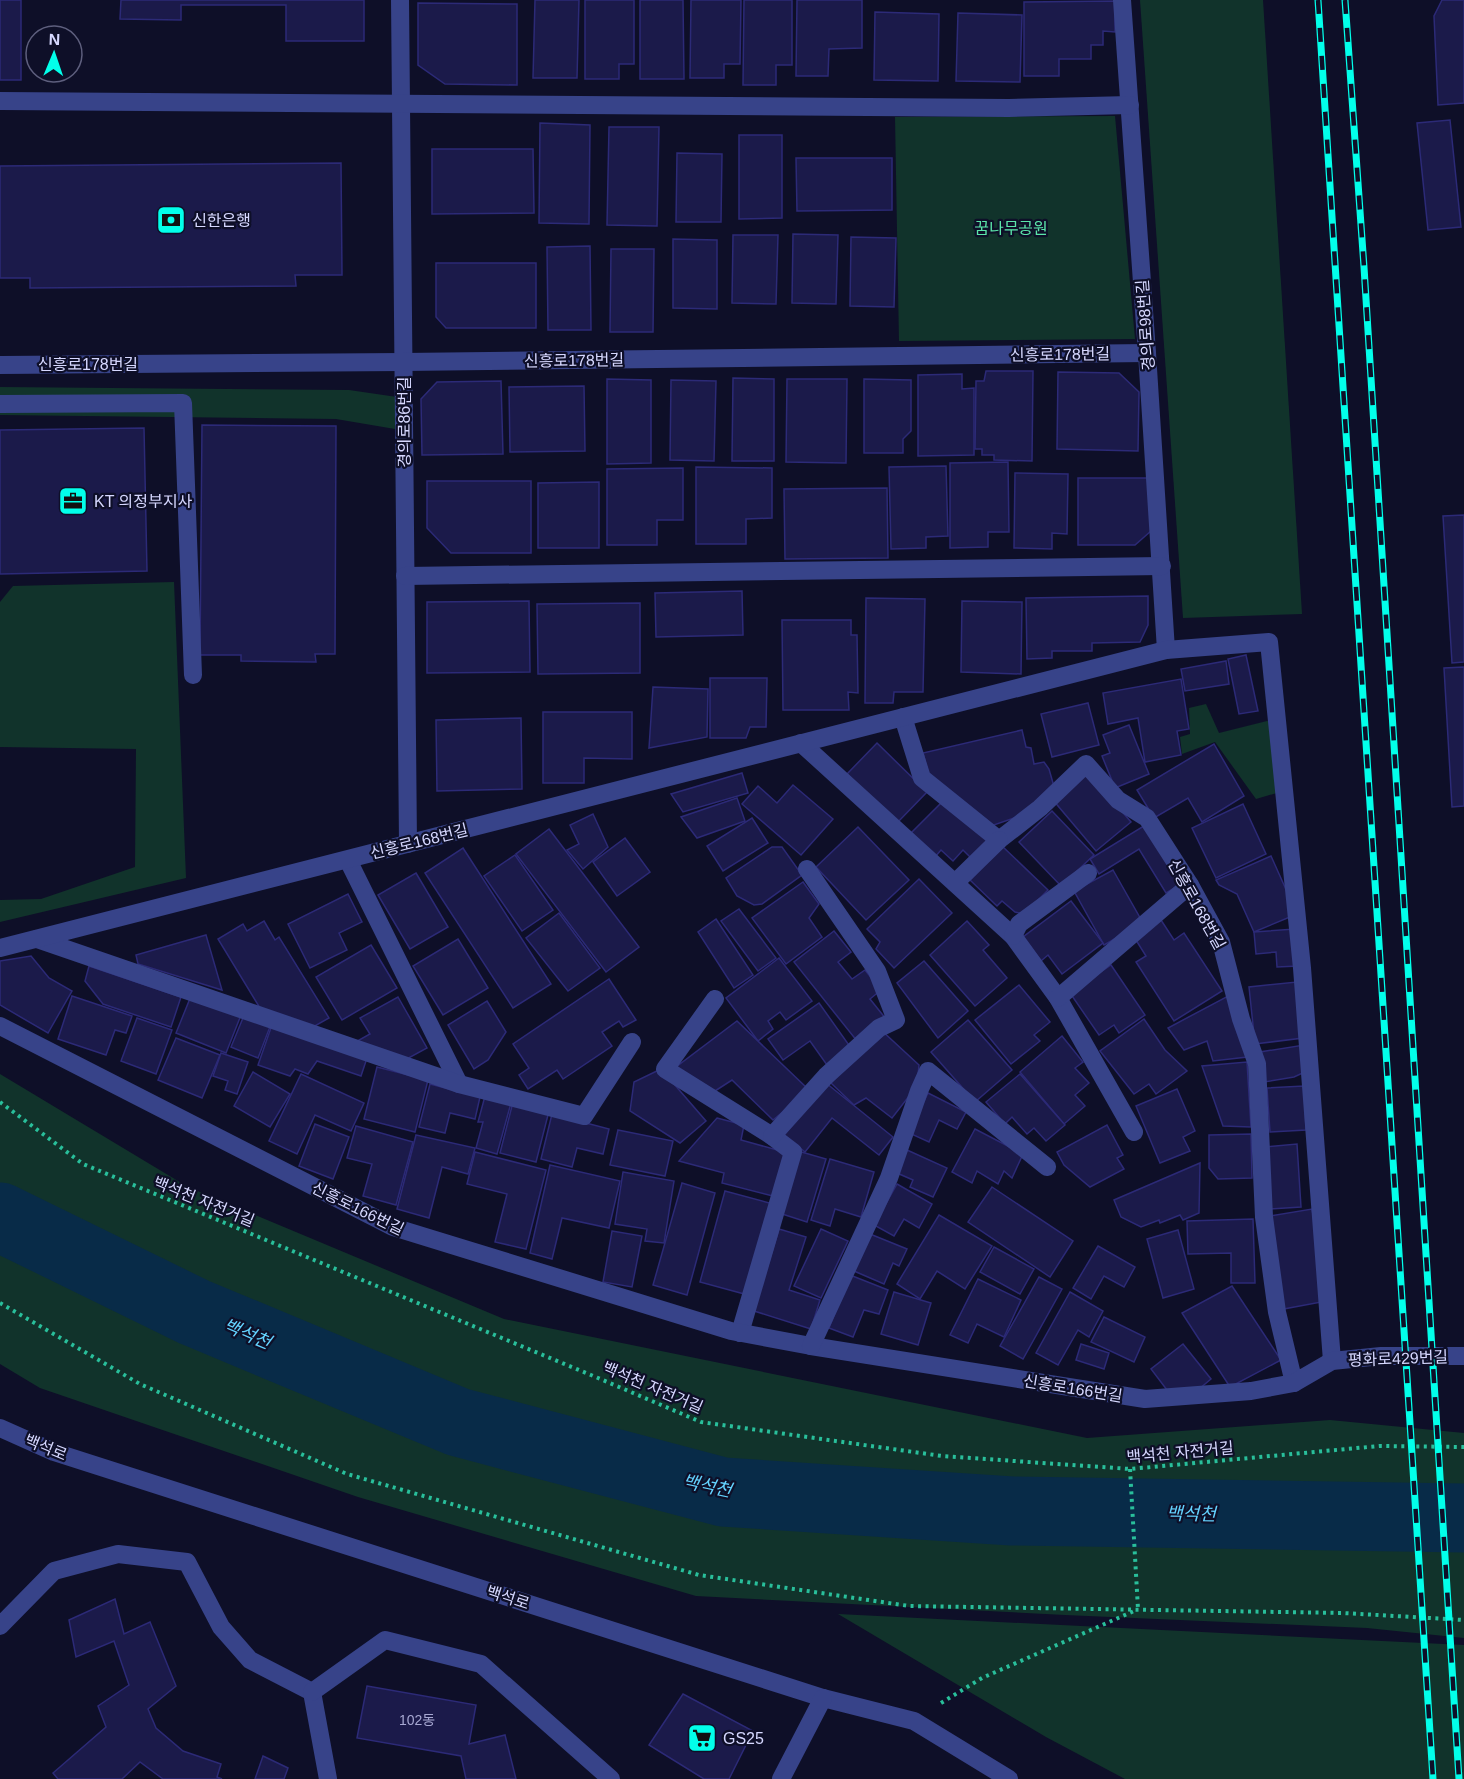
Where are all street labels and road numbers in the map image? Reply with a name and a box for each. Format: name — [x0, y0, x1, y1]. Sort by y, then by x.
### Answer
street label: 경의로98번길 — [1134, 279, 1157, 371]
street label: 신흥로178번길 — [1010, 345, 1110, 364]
street label: 신흥로178번길 — [524, 351, 624, 370]
street label: 신흥로178번길 — [38, 356, 138, 373]
street label: 경의로86번길 — [396, 376, 413, 468]
street label: 신흥로168번길 — [368, 821, 470, 862]
street label: 신흥로168번길 — [1165, 856, 1228, 952]
street label: 백석천 자전거길 — [151, 1173, 257, 1229]
street label: 신흥로166번길 — [309, 1179, 407, 1238]
street label: 평화로429번길 — [1348, 1348, 1448, 1369]
street label: 백석천 자전거길 — [600, 1359, 706, 1416]
street label: 신흥로166번길 — [1022, 1372, 1124, 1405]
street label: 백석로 — [22, 1431, 70, 1464]
street label: 백석천 자전거길 — [1126, 1439, 1234, 1466]
street label: 백석로 — [484, 1583, 532, 1612]

